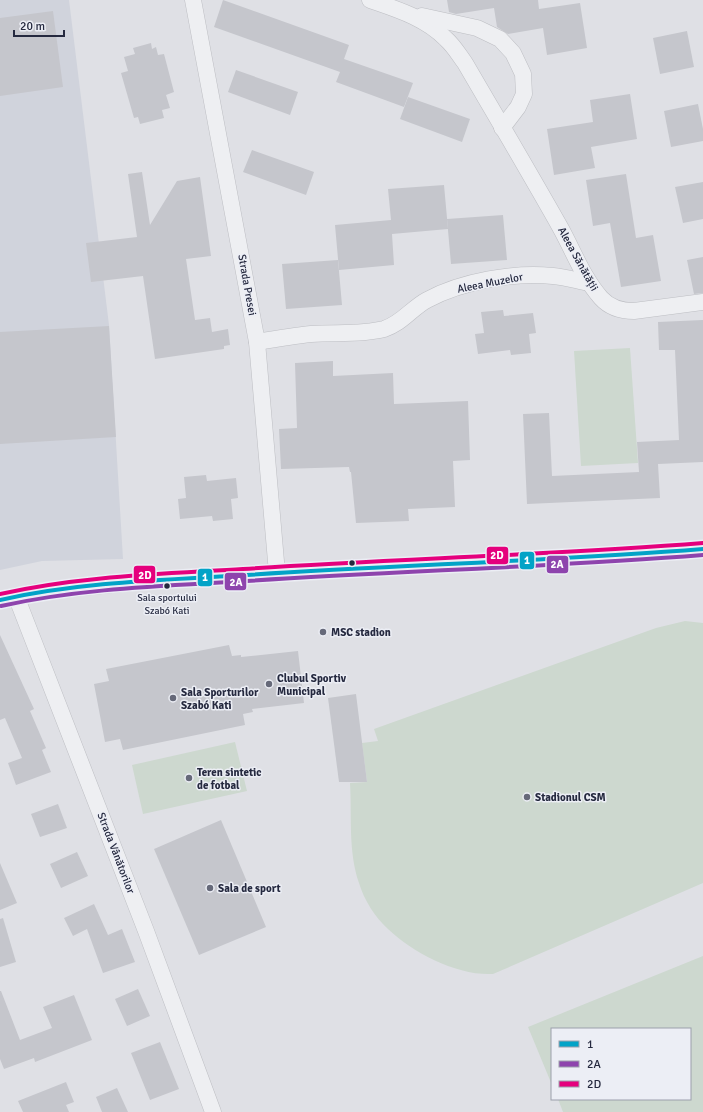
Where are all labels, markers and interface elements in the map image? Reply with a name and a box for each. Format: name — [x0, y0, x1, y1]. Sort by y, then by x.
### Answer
scale bar — [14, 12, 64, 38]
text: 20 m — [20, 19, 45, 34]
street label: Aleea Sănătății — [555, 225, 601, 293]
street label: Strada Presei — [235, 253, 259, 317]
street label: Aleea Muzelor — [456, 270, 524, 296]
line badge: 2D — [486, 546, 509, 565]
text: 2D — [490, 549, 504, 562]
line badge: 1 — [519, 551, 535, 570]
text: 1 — [524, 554, 530, 567]
line badge: 2A — [546, 555, 569, 574]
unlabelled marker — [347, 558, 357, 568]
text: 2A — [551, 558, 563, 571]
line badge: 2D — [133, 565, 156, 584]
line badge: 1 — [197, 568, 213, 587]
text: 2D — [138, 569, 152, 582]
text: 1 — [202, 571, 208, 584]
line badge: 2A — [224, 572, 247, 591]
text: 2A — [230, 576, 242, 589]
marker: Sala sportului Szabó Kati — [162, 581, 172, 591]
place label: Sala sportului Szabó Kati — [137, 592, 197, 617]
place label: MSC stadion — [331, 626, 391, 639]
marker: MSC stadion — [318, 627, 328, 637]
place label: Clubul Sportiv Municipal — [277, 672, 347, 698]
marker: Clubul Sportiv Municipal — [264, 679, 274, 689]
place label: Sala Sporturilor Szabó Kati — [181, 686, 259, 712]
marker: Sala Sporturilor Szabó Kati — [168, 693, 178, 703]
place label: Teren sintetic de fotbal — [197, 766, 262, 792]
marker: Teren sintetic de fotbal — [184, 773, 194, 783]
place label: Stadionul CSM — [535, 791, 606, 804]
marker: Stadionul CSM — [522, 792, 532, 802]
street label: Strada Vânătorilor — [95, 811, 137, 895]
place label: Sala de sport — [218, 882, 281, 895]
marker: Sala de sport — [205, 883, 215, 893]
legend — [551, 1028, 691, 1100]
text: 1 — [587, 1037, 593, 1052]
text: 2A — [587, 1057, 601, 1072]
text: 2D — [587, 1077, 601, 1092]

